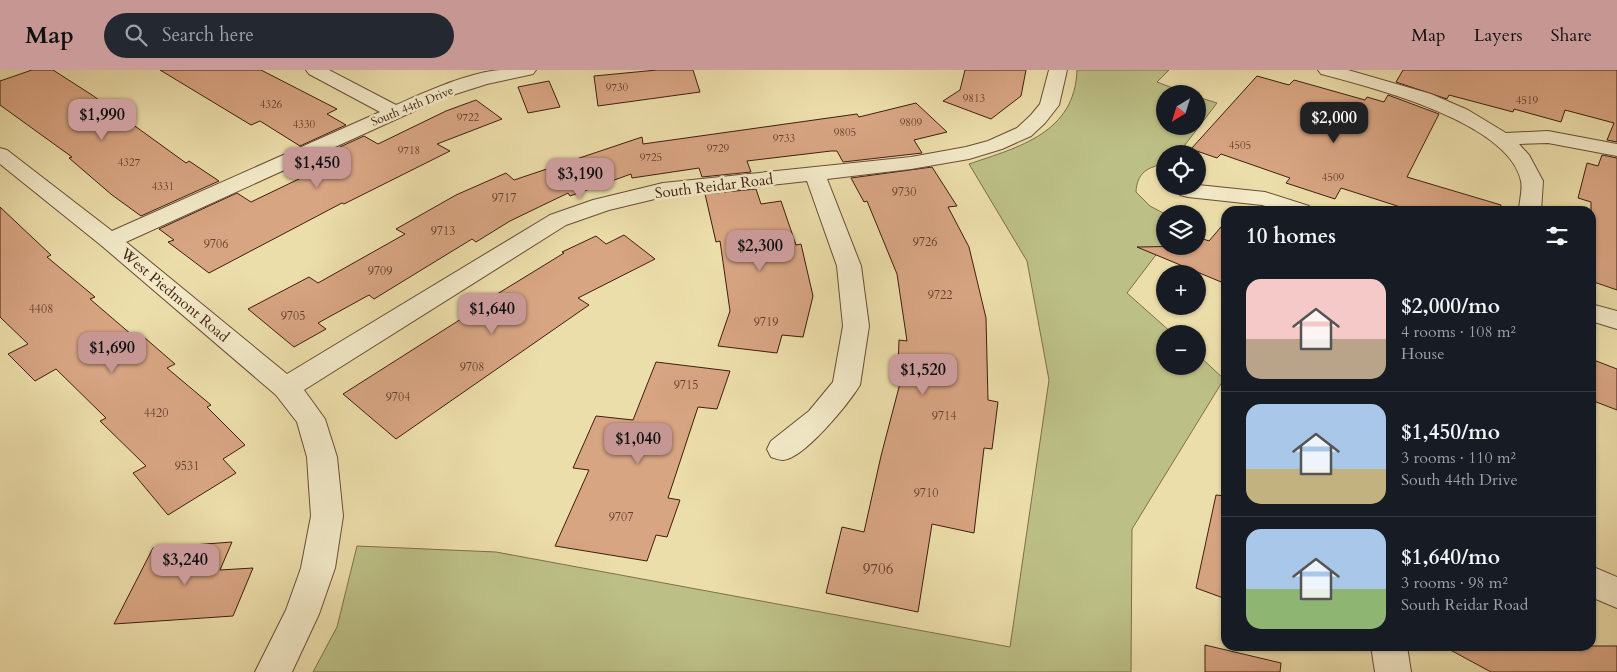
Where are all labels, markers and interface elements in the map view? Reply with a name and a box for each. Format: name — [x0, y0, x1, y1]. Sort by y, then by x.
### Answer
search box — [104, 13, 454, 58]
text: Map — [25, 19, 74, 52]
icon: search — [122, 21, 150, 49]
text: Search here — [162, 22, 254, 48]
text: Map — [1411, 23, 1446, 48]
text: Layers — [1474, 23, 1523, 48]
text: Share — [1551, 23, 1592, 48]
house number: 9730 — [606, 80, 629, 95]
street label: South 44th Drive — [368, 82, 456, 130]
north arrow — [1156, 85, 1206, 135]
map controls — [1156, 85, 1206, 375]
house number: 9813 — [963, 91, 986, 106]
house number: 4519 — [1516, 93, 1539, 108]
house number: 4326 — [260, 97, 283, 112]
pin: $1,990 — [61, 98, 143, 141]
pin: $2,000 — [1293, 102, 1375, 144]
text: $1,990 — [79, 104, 125, 126]
text: $2,000 — [1311, 107, 1357, 129]
house number: 9722 — [457, 110, 480, 125]
house number: 9809 — [900, 115, 923, 130]
house number: 4330 — [293, 117, 316, 132]
house number: 9805 — [834, 125, 856, 140]
house number: 9733 — [773, 131, 796, 146]
house number: 4505 — [1229, 138, 1251, 153]
house number: 9729 — [707, 141, 730, 156]
house number: 9718 — [398, 143, 420, 158]
button: locate — [1156, 145, 1206, 195]
pin: $1,450 — [276, 146, 358, 189]
house number: 9725 — [640, 150, 662, 165]
text: $1,450 — [294, 152, 340, 174]
house number: 4327 — [118, 155, 141, 170]
pin: $3,190 — [539, 158, 621, 200]
text: $3,190 — [557, 163, 603, 185]
street label: South Reidar Road — [654, 169, 774, 203]
house number: 4509 — [1322, 170, 1345, 185]
house number: 4331 — [152, 179, 174, 194]
house number: 9730 — [892, 184, 916, 200]
house number: 9717 — [492, 190, 516, 206]
button: layers — [1156, 205, 1206, 255]
text: 10 homes — [1246, 222, 1336, 251]
icon: filters — [1543, 222, 1571, 250]
house number: 9713 — [431, 223, 455, 239]
pin: $2,300 — [719, 230, 801, 272]
house number: 9726 — [913, 234, 937, 250]
text: $2,300 — [737, 235, 783, 257]
house number: 9706 — [204, 236, 228, 252]
street label: West Piedmont Road — [116, 243, 234, 346]
house number: 9709 — [368, 263, 392, 279]
button: + — [1156, 265, 1206, 315]
house number: 9722 — [928, 287, 952, 303]
pin: $1,640 — [451, 292, 533, 335]
text: $2,000/mo — [1401, 292, 1500, 321]
text: $1,640 — [469, 298, 515, 320]
icon: home — [1286, 299, 1346, 359]
house number: 4408 — [29, 301, 53, 317]
house number: 9705 — [281, 308, 305, 324]
house number: 9719 — [754, 314, 778, 330]
text: 4 rooms · 108 m² — [1401, 321, 1516, 343]
button: − — [1156, 325, 1206, 375]
pin: $1,690 — [71, 332, 153, 374]
text: $1,690 — [89, 337, 135, 359]
text: House — [1401, 343, 1444, 365]
pin: $1,520 — [882, 354, 964, 396]
house number: 9708 — [460, 359, 484, 375]
text: $1,520 — [900, 359, 946, 381]
house number: 9715 — [674, 377, 698, 393]
house number: 9704 — [386, 389, 410, 405]
house number: 4420 — [144, 405, 168, 421]
house number: 9714 — [932, 408, 956, 424]
text: $1,450/mo — [1401, 418, 1500, 447]
pin: $1,040 — [597, 422, 679, 465]
icon: home — [1286, 424, 1346, 484]
text: $1,040 — [615, 428, 661, 450]
text: 3 rooms · 110 m² — [1401, 447, 1516, 469]
house number: 9531 — [175, 458, 199, 474]
text: South 44th Drive — [1401, 469, 1518, 491]
house number: 9710 — [914, 485, 938, 501]
house number: 9707 — [609, 509, 633, 525]
text: $1,640/mo — [1401, 543, 1500, 572]
pin: $3,240 — [144, 544, 226, 586]
text: $3,240 — [162, 549, 208, 571]
icon: home — [1286, 549, 1346, 609]
house number: 9706 — [863, 559, 894, 579]
text: 3 rooms · 98 m² — [1401, 572, 1508, 594]
text: South Reidar Road — [1401, 594, 1528, 616]

